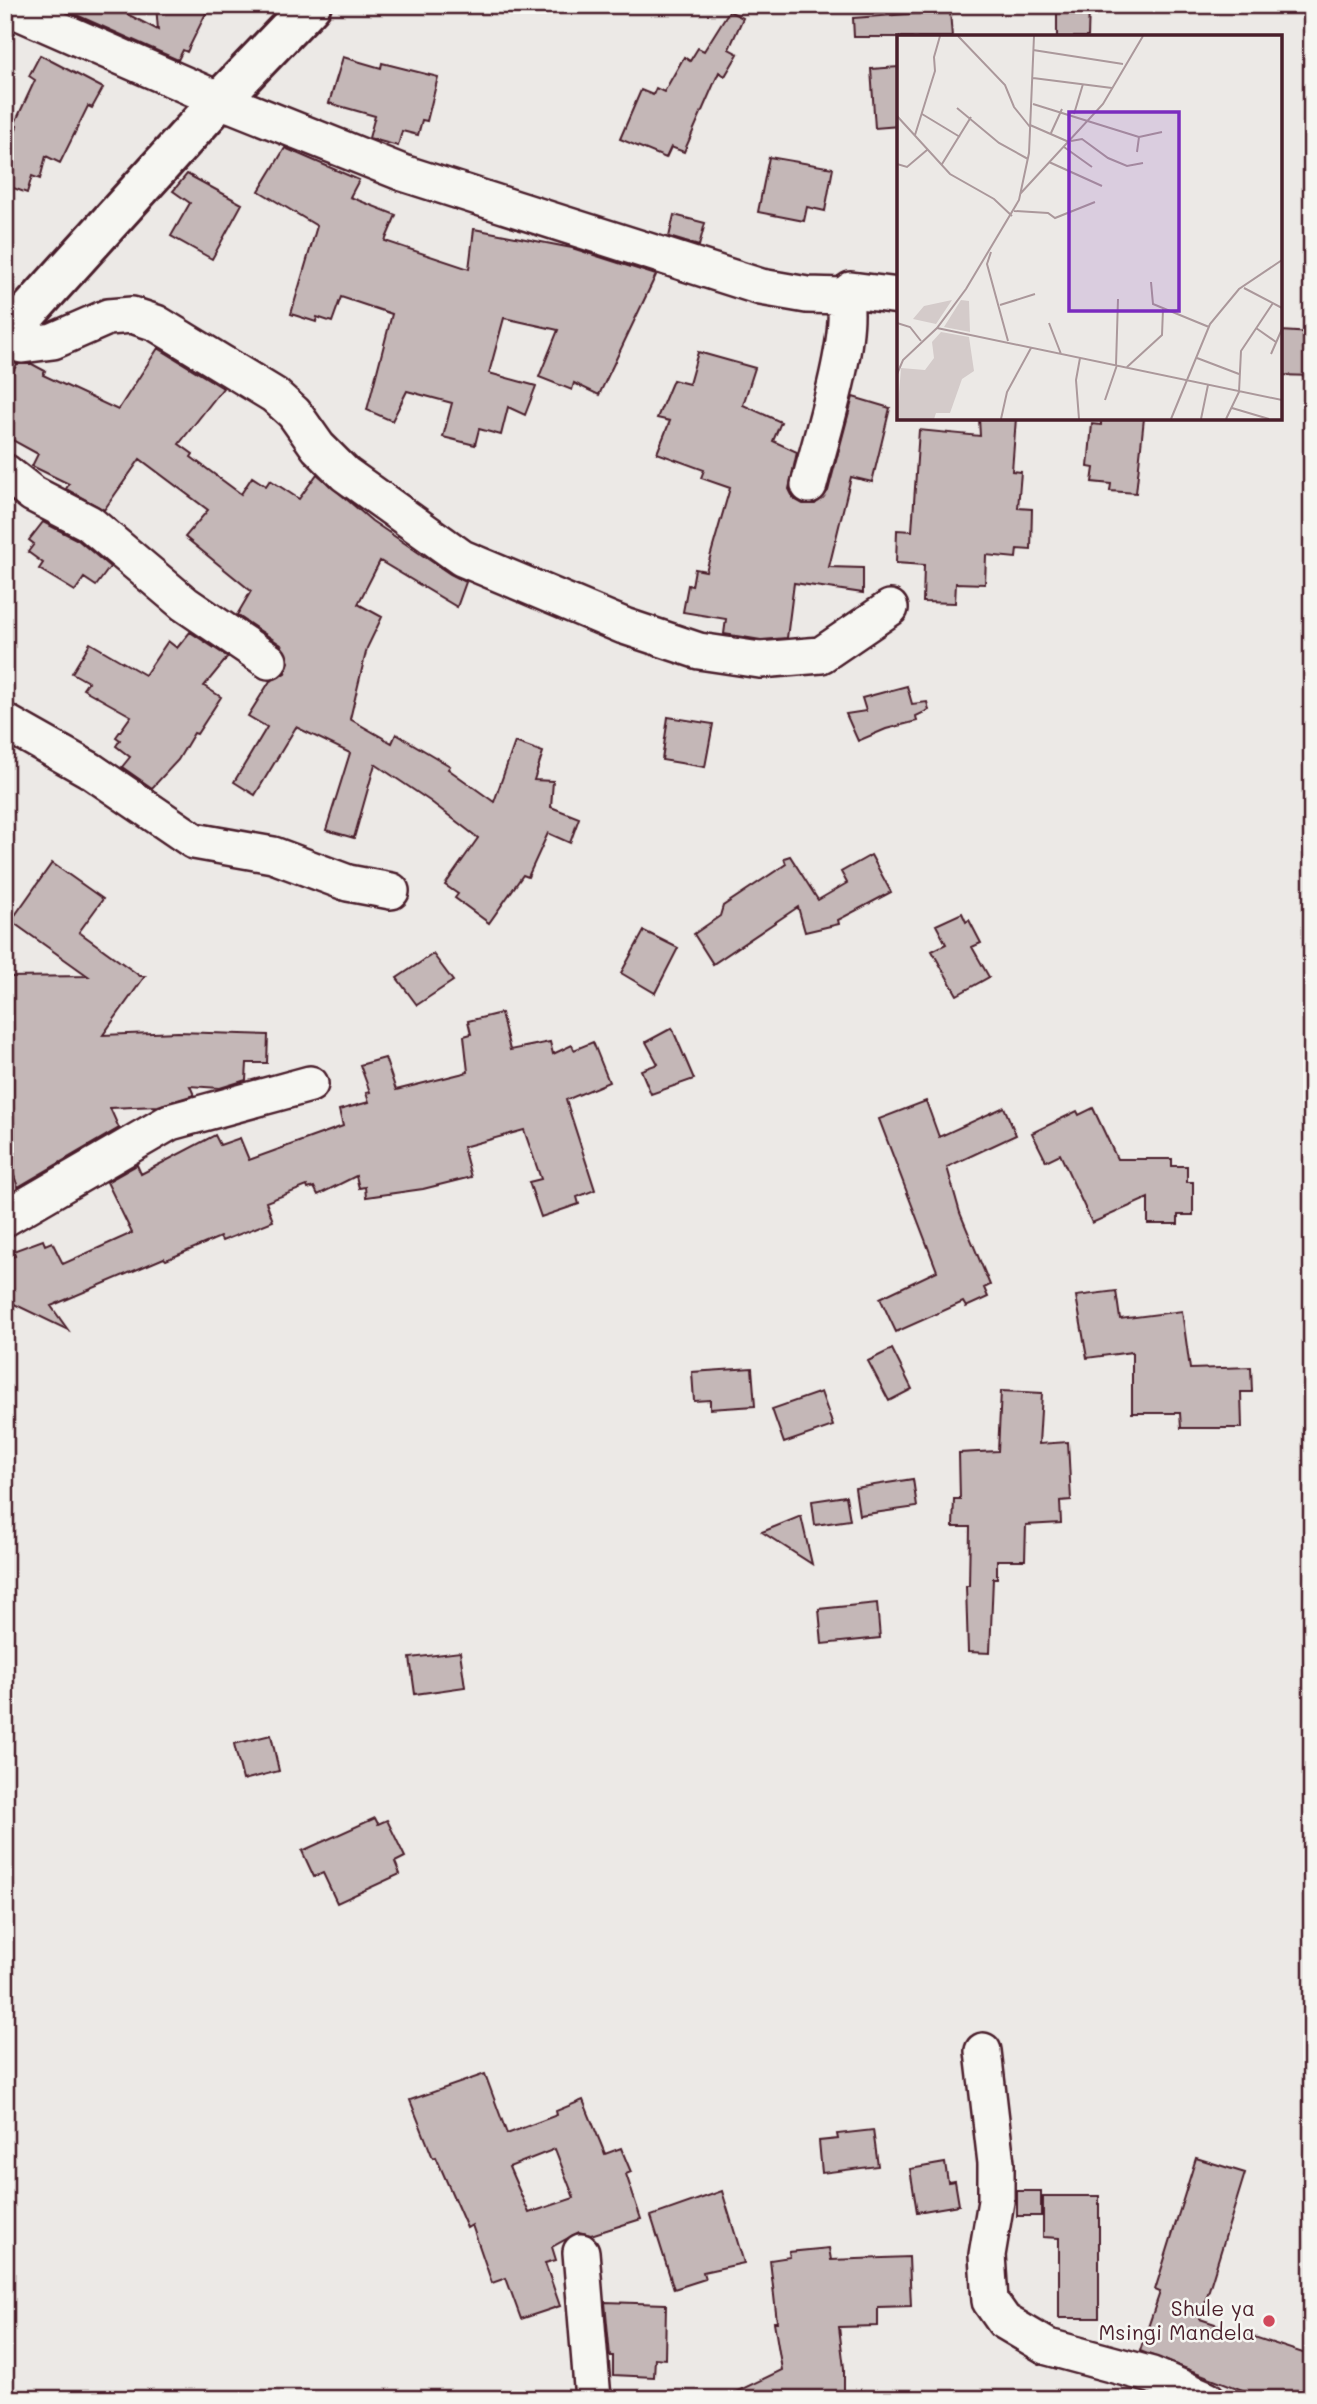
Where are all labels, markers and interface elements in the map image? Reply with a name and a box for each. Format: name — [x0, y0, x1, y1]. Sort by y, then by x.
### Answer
inset map — [897, 35, 1282, 420]
place label: Shule ya Msingi Mandela — [1099, 2294, 1255, 2345]
marker: Shule ya Msingi Mandela — [1261, 2313, 1277, 2329]

